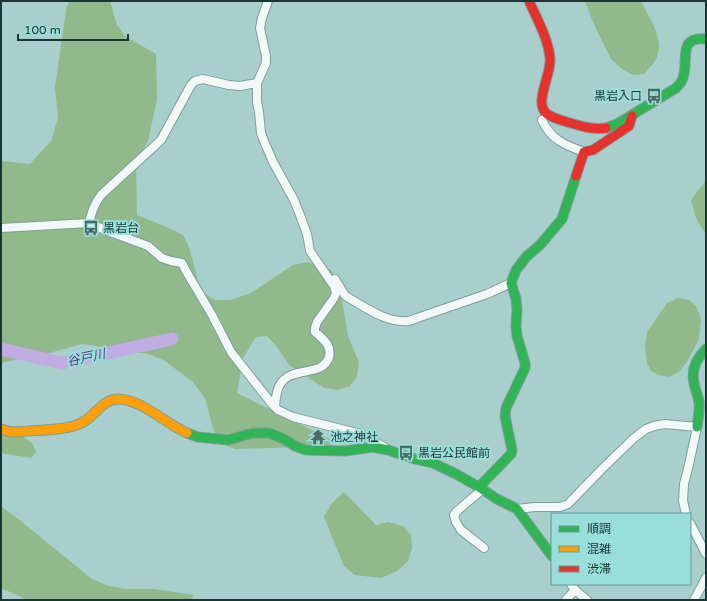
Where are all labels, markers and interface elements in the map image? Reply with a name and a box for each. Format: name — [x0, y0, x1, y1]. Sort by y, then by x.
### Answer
scale bar — [18, 16, 128, 42]
text: 100 m — [24, 23, 61, 37]
bus stop icon: 黒岩入口 — [645, 87, 663, 105]
place label: 黒岩入口 — [594, 89, 642, 103]
bus stop icon: 黒岩台 — [82, 219, 100, 237]
place label: 黒岩台 — [103, 221, 139, 235]
water label: 谷戸川 — [65, 346, 109, 370]
temple icon: 池之神社 — [309, 428, 327, 446]
place label: 池之神社 — [330, 430, 378, 444]
bus stop icon: 黒岩公民館前 — [397, 444, 415, 462]
place label: 黒岩公民館前 — [418, 446, 490, 460]
legend — [551, 513, 691, 585]
text: 順調 — [587, 522, 611, 536]
text: 混雑 — [587, 542, 611, 556]
text: 渋滞 — [587, 562, 611, 576]

